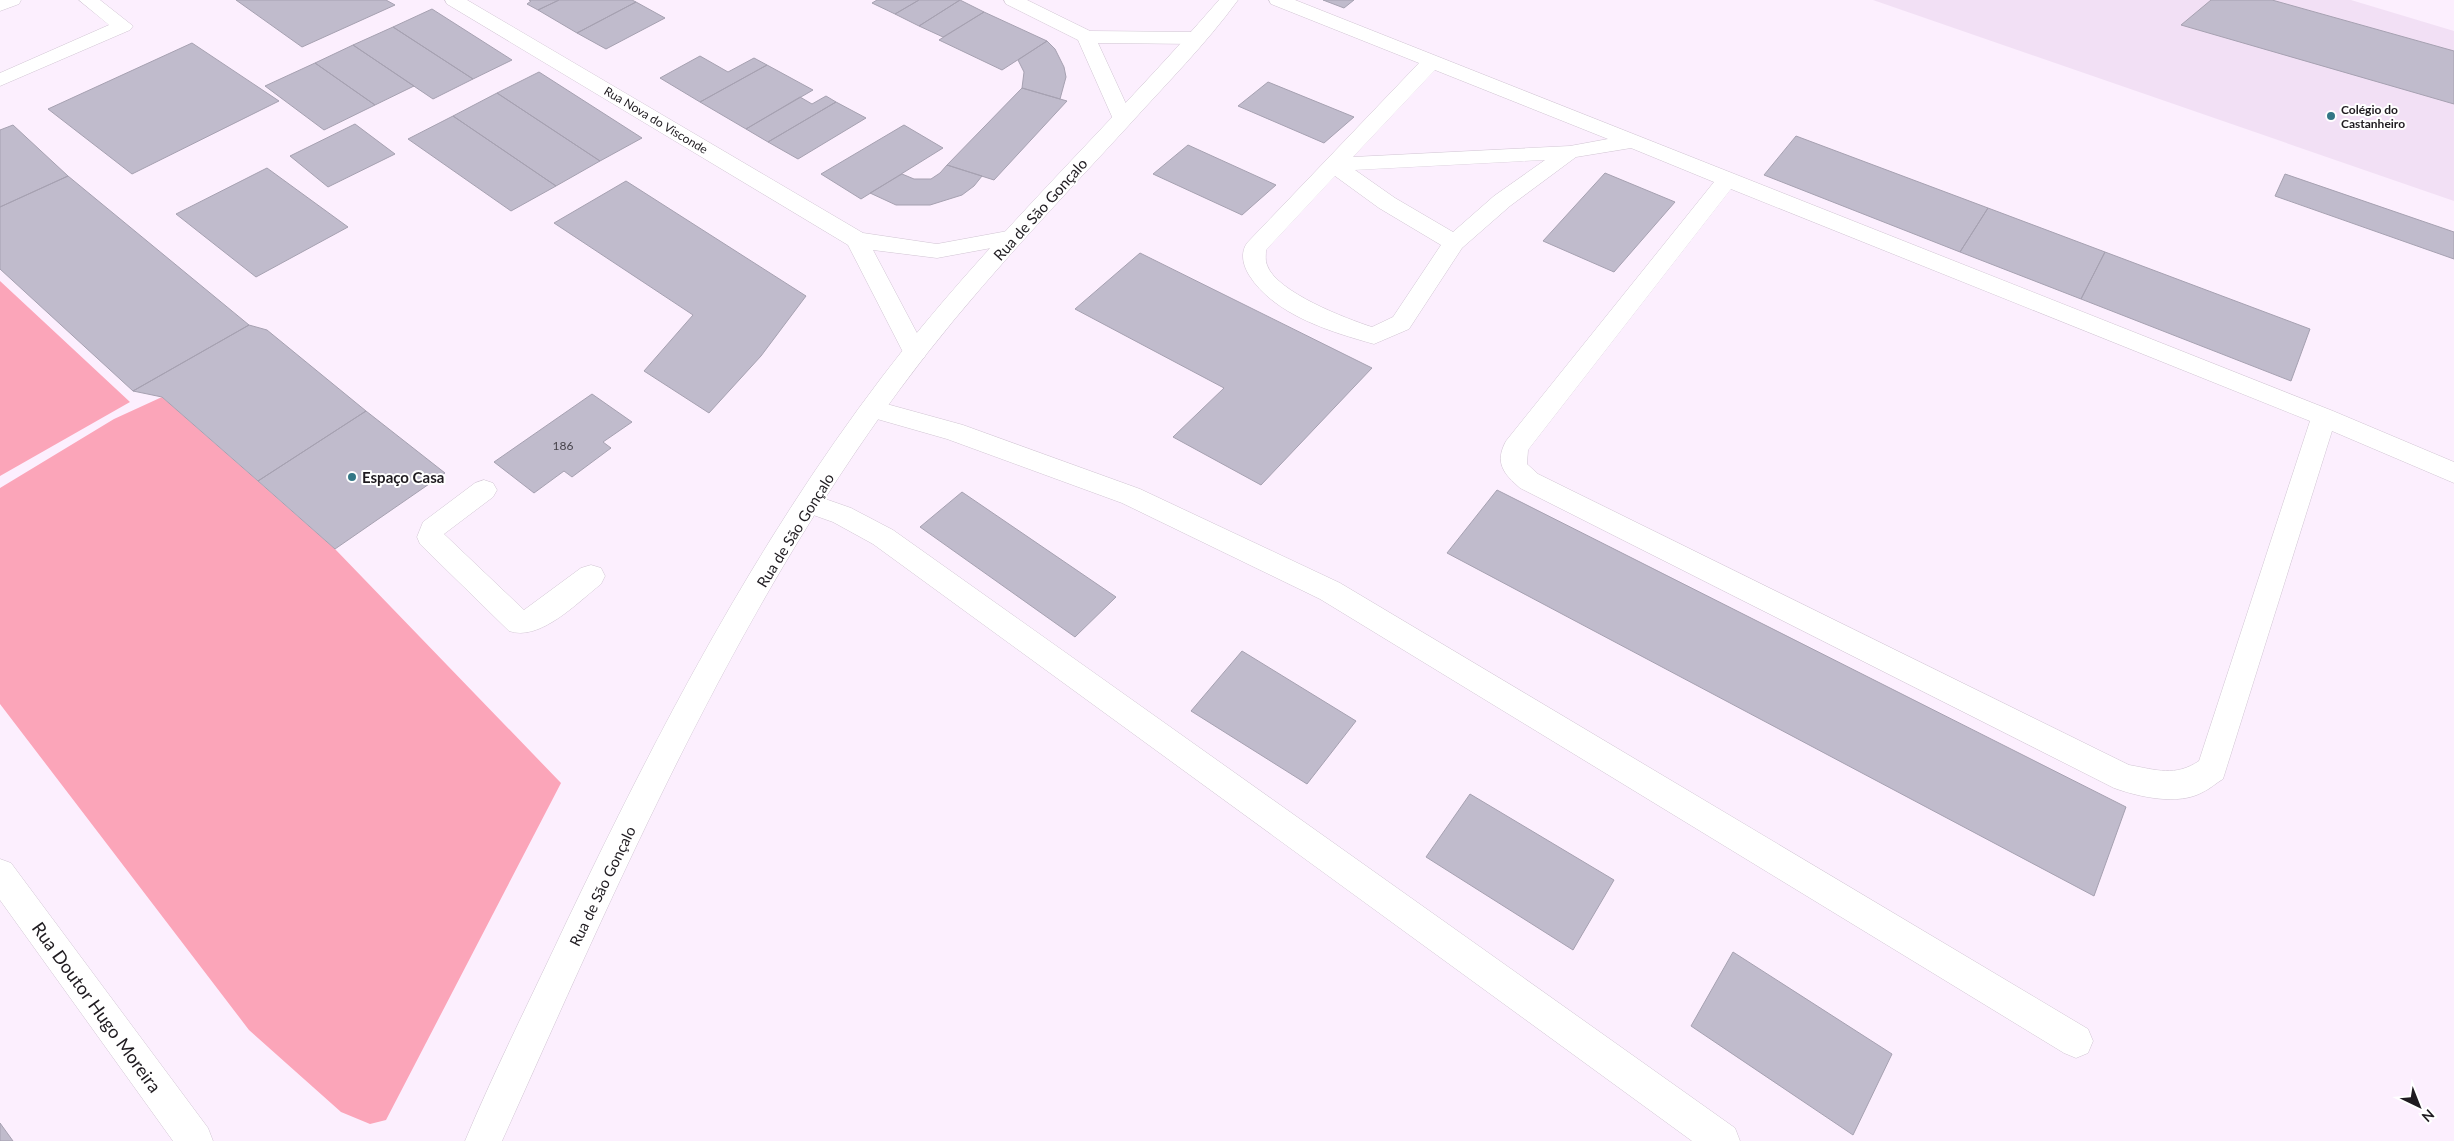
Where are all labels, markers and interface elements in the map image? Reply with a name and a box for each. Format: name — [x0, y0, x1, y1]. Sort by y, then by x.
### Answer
street label: Rua Nova do Visconde — [601, 83, 711, 157]
place label: Colégio do Castanheiro — [2341, 102, 2405, 131]
marker: Colégio do Castanheiro — [2325, 110, 2337, 122]
street label: Rua de São Gonçalo — [989, 154, 1091, 264]
house number: 186 — [553, 438, 573, 453]
place label: Espaço Casa — [362, 468, 444, 486]
street label: Rua de São Gonçalo — [753, 470, 837, 590]
marker: Espaço Casa — [346, 471, 358, 483]
street label: Rua de São Gonçalo — [565, 823, 639, 949]
street label: Rua Doutor Hugo Moreira — [28, 917, 166, 1097]
north arrow — [2394, 1081, 2444, 1131]
text: N — [2418, 1106, 2438, 1126]

